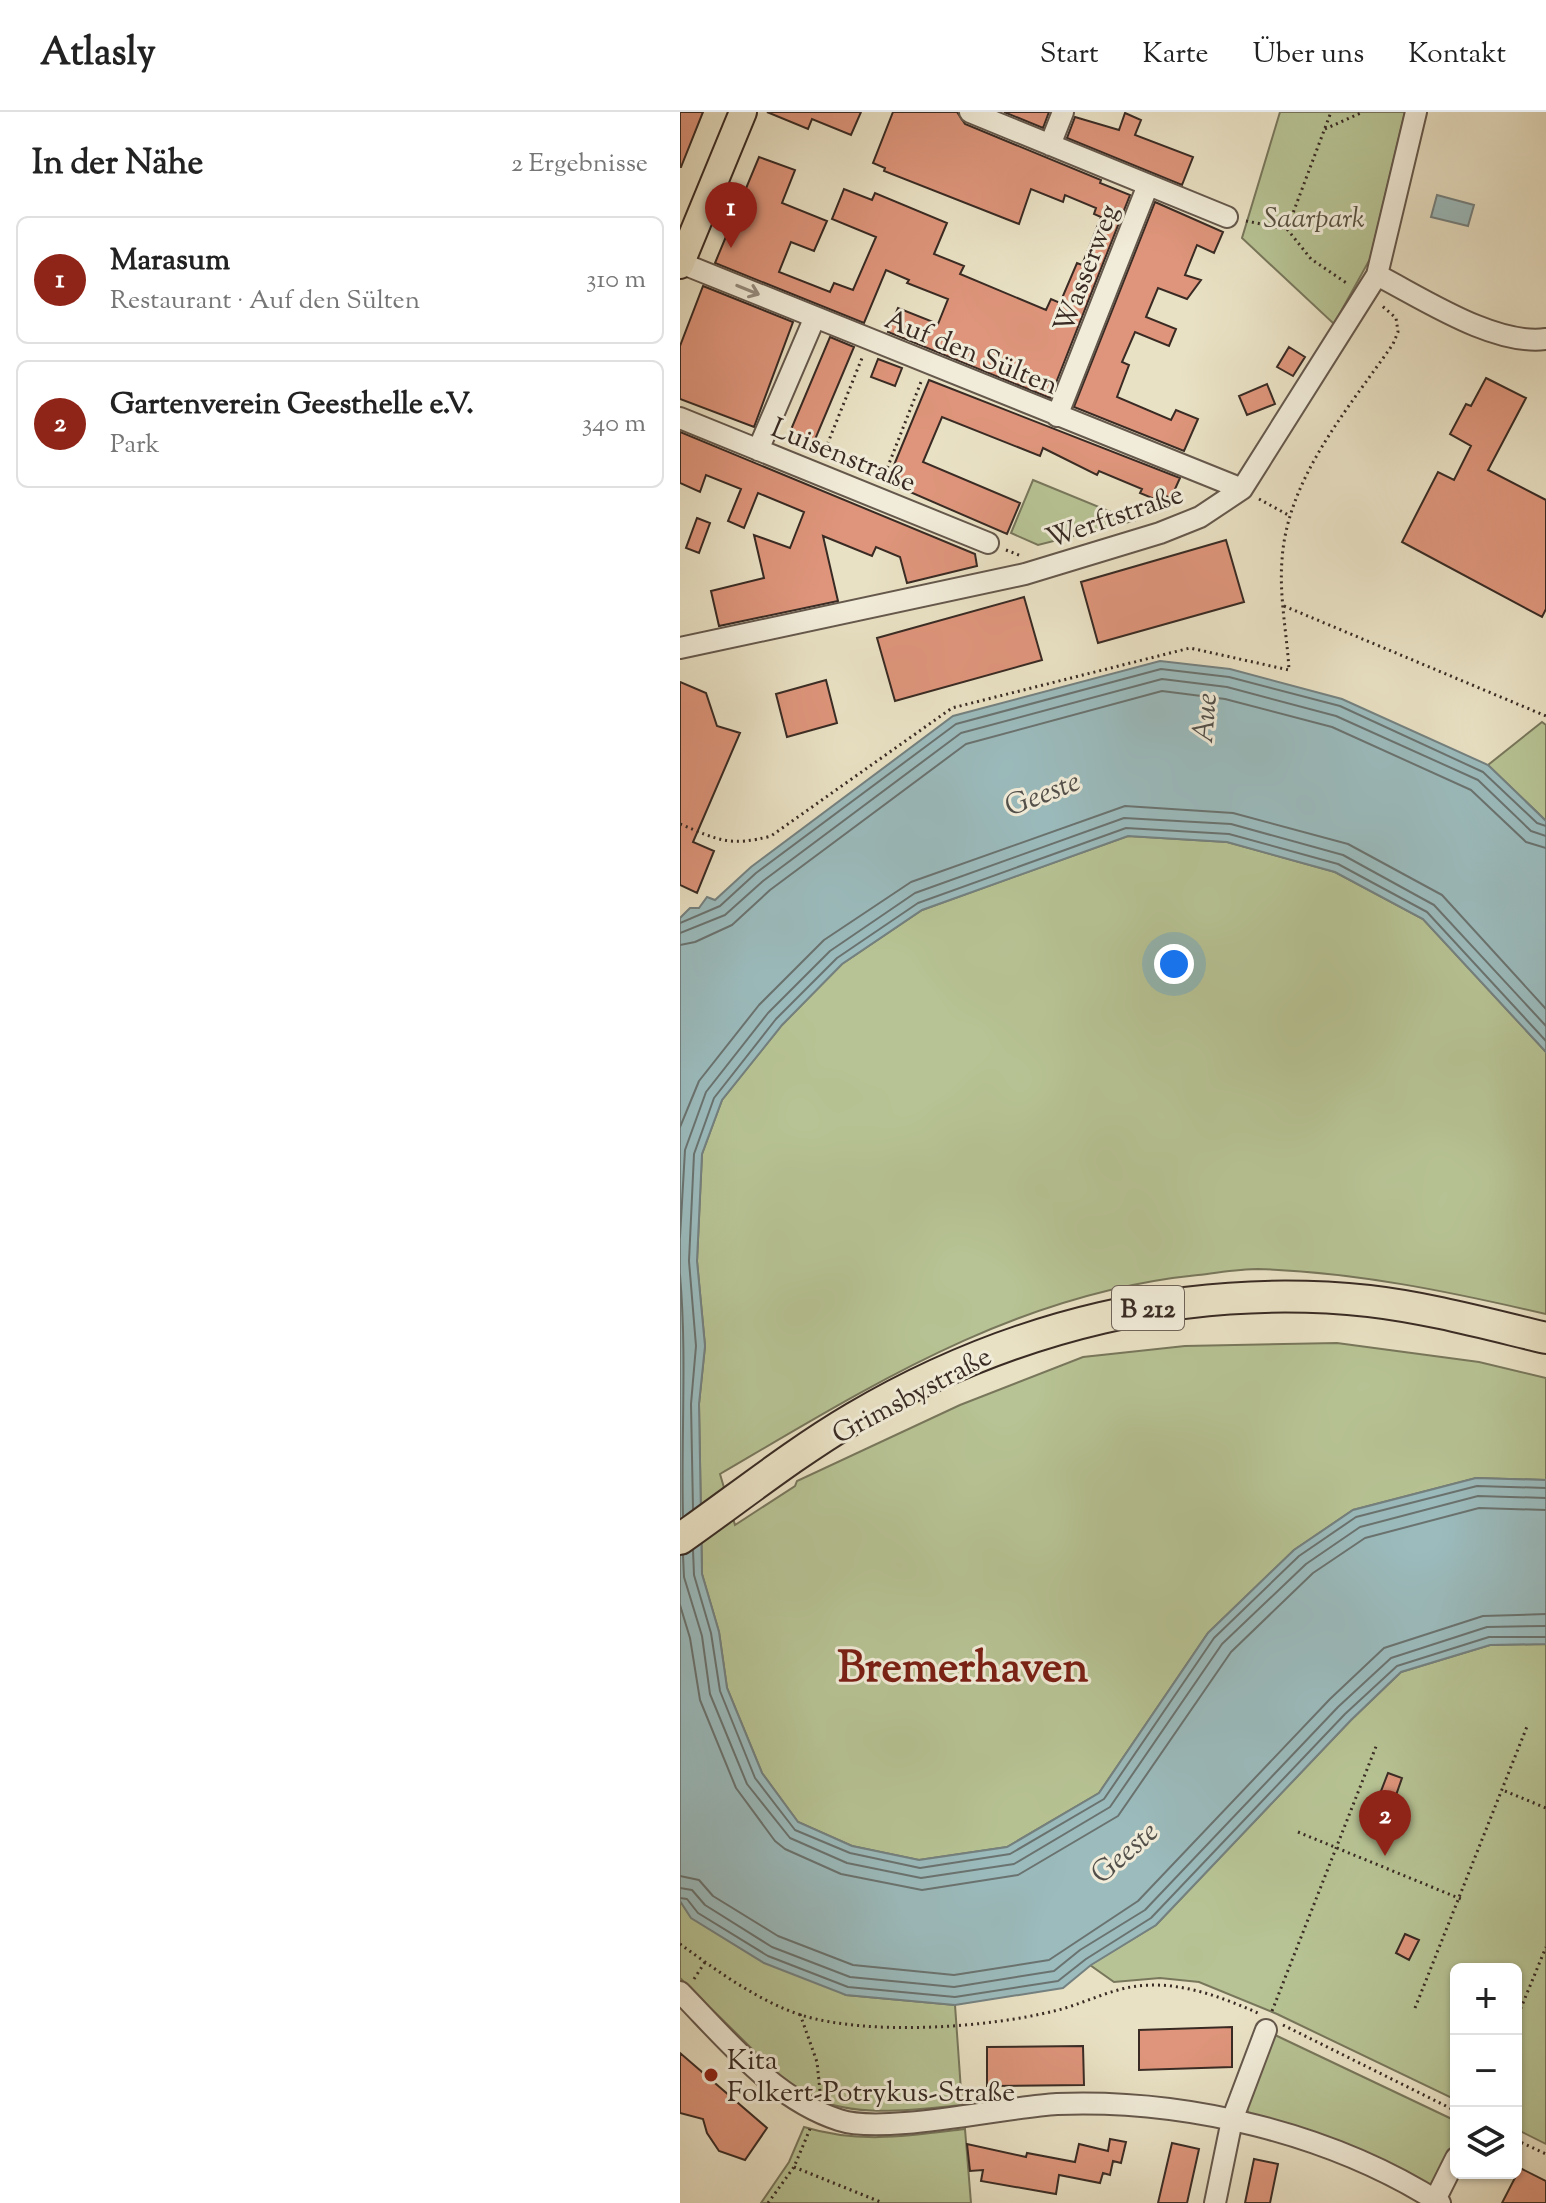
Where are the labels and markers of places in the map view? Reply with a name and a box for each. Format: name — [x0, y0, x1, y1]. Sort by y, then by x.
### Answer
pin: 1 — [705, 182, 757, 248]
pin: 2 — [1359, 1790, 1411, 1856]
place label: Kita Folkert-Potrykus-Straße — [727, 2042, 1015, 2114]
marker: Kita Folkert-Potrykus-Straße — [702, 2066, 720, 2084]

